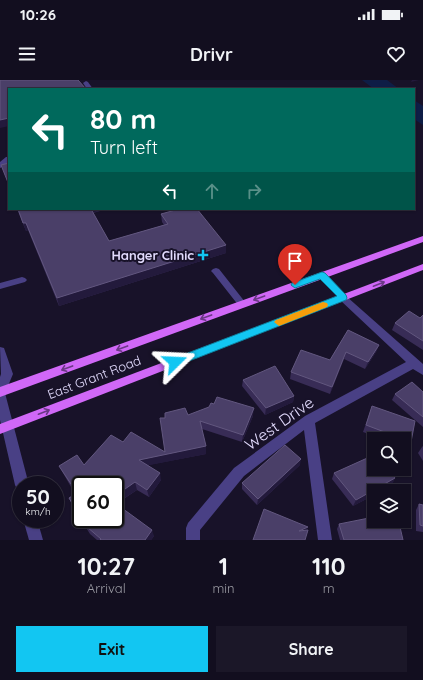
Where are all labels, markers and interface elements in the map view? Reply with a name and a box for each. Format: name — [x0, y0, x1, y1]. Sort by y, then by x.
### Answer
text: 10:26 — [20, 5, 56, 24]
icon: menu — [16, 43, 38, 65]
text: Drivr — [190, 43, 233, 66]
icon: heart — [385, 43, 407, 65]
text: 80 m — [90, 101, 156, 136]
icon: left — [24, 104, 76, 156]
text: Turn left — [90, 136, 158, 159]
icon: left — [159, 180, 181, 202]
icon: ahead — [201, 180, 223, 202]
icon: right — [243, 180, 265, 202]
pin — [278, 244, 312, 285]
place label: Hanger Clinic — [111, 247, 194, 263]
marker: Hanger Clinic — [197, 249, 209, 261]
icon: arrive — [284, 250, 306, 272]
one-way arrow — [373, 279, 385, 287]
one-way arrow — [252, 295, 265, 302]
one-way arrow — [200, 314, 212, 322]
position arrow — [154, 341, 196, 383]
one-way arrow — [116, 345, 128, 353]
street label: East Grant Road — [45, 352, 143, 402]
one-way arrow — [61, 365, 73, 373]
street label: West Drive — [240, 392, 318, 454]
one-way arrow — [37, 408, 49, 416]
map controls — [367, 432, 411, 528]
button: search — [367, 432, 411, 476]
speed limit sign: 60 — [72, 476, 124, 528]
text: 50 — [26, 484, 50, 509]
button: layers — [367, 484, 411, 528]
text: km/h — [25, 505, 51, 518]
text: 10:27 — [77, 551, 135, 581]
text: 1 — [219, 551, 228, 581]
text: 110 — [312, 551, 346, 581]
text: Arrival — [87, 580, 126, 596]
text: min — [212, 580, 235, 596]
text: m — [323, 580, 335, 596]
button: Exit — [16, 626, 208, 672]
button: Share — [216, 626, 407, 672]

